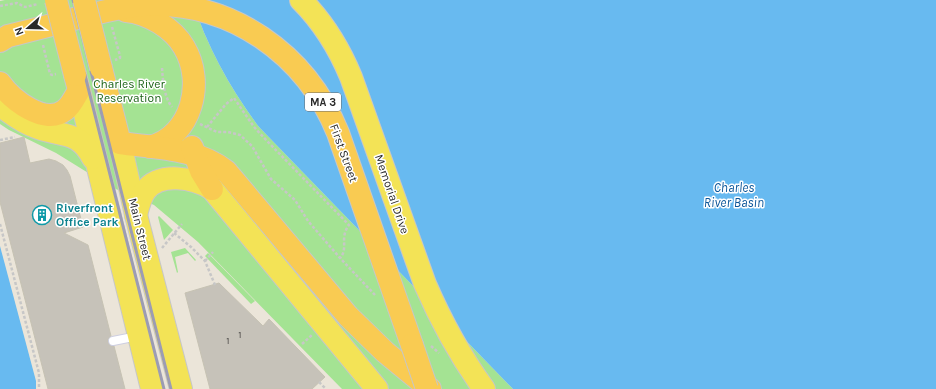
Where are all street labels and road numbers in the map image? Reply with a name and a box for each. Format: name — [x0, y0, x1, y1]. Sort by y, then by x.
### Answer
road number: MA 3 — [305, 93, 341, 111]
street label: First Street — [327, 122, 361, 184]
street label: Memorial Drive — [372, 153, 412, 235]
street label: Main Street — [126, 197, 155, 262]

